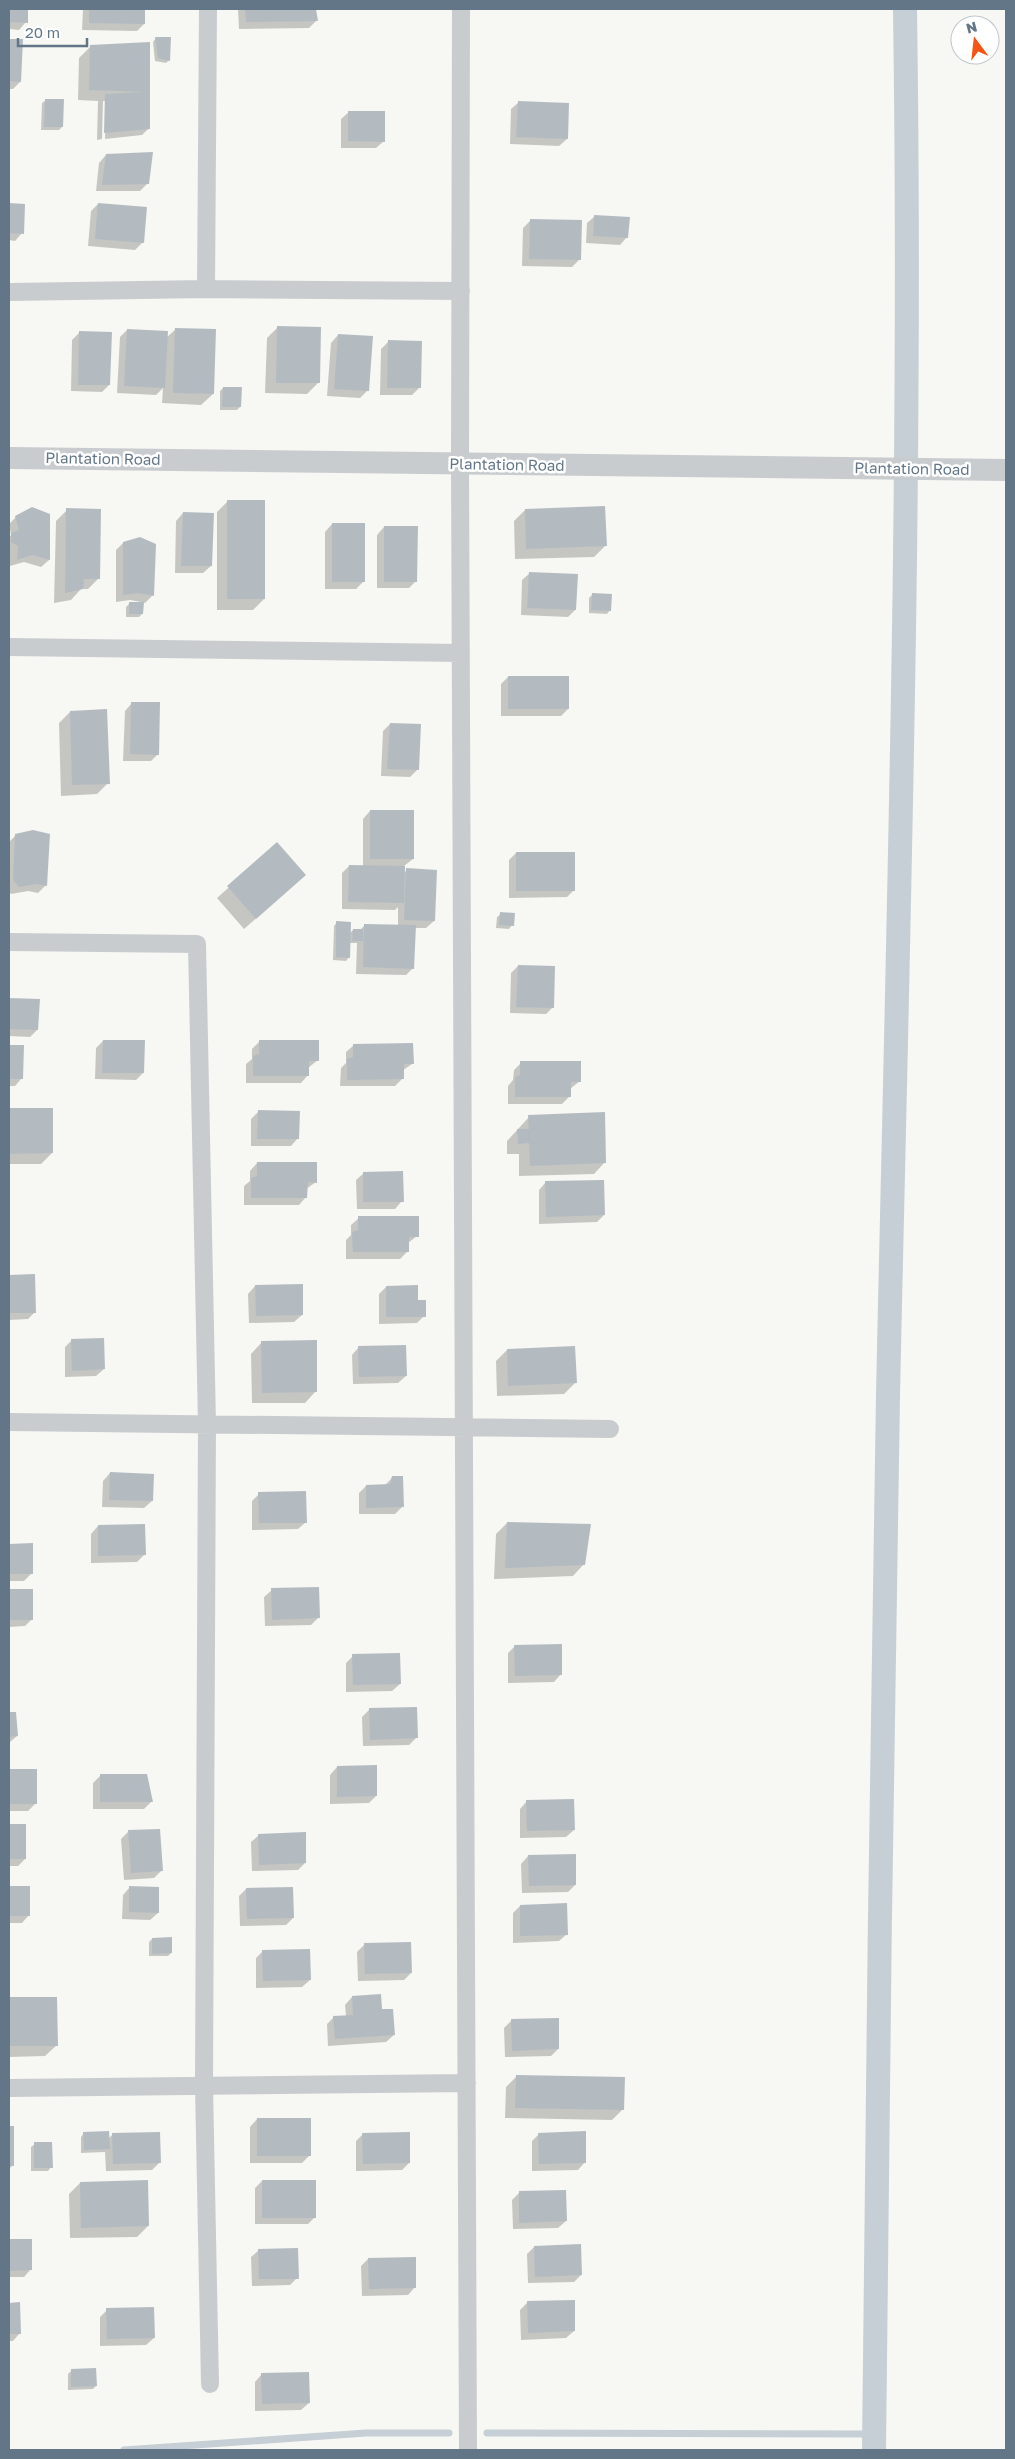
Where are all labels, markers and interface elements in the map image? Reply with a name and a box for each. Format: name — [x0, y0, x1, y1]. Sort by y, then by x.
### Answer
scale bar — [18, 15, 86, 47]
north arrow — [950, 15, 1000, 65]
text: N — [964, 17, 979, 37]
text: 20 m — [25, 23, 60, 41]
street label: Plantation Road — [45, 448, 161, 468]
street label: Plantation Road — [449, 454, 565, 474]
street label: Plantation Road — [854, 458, 970, 478]

